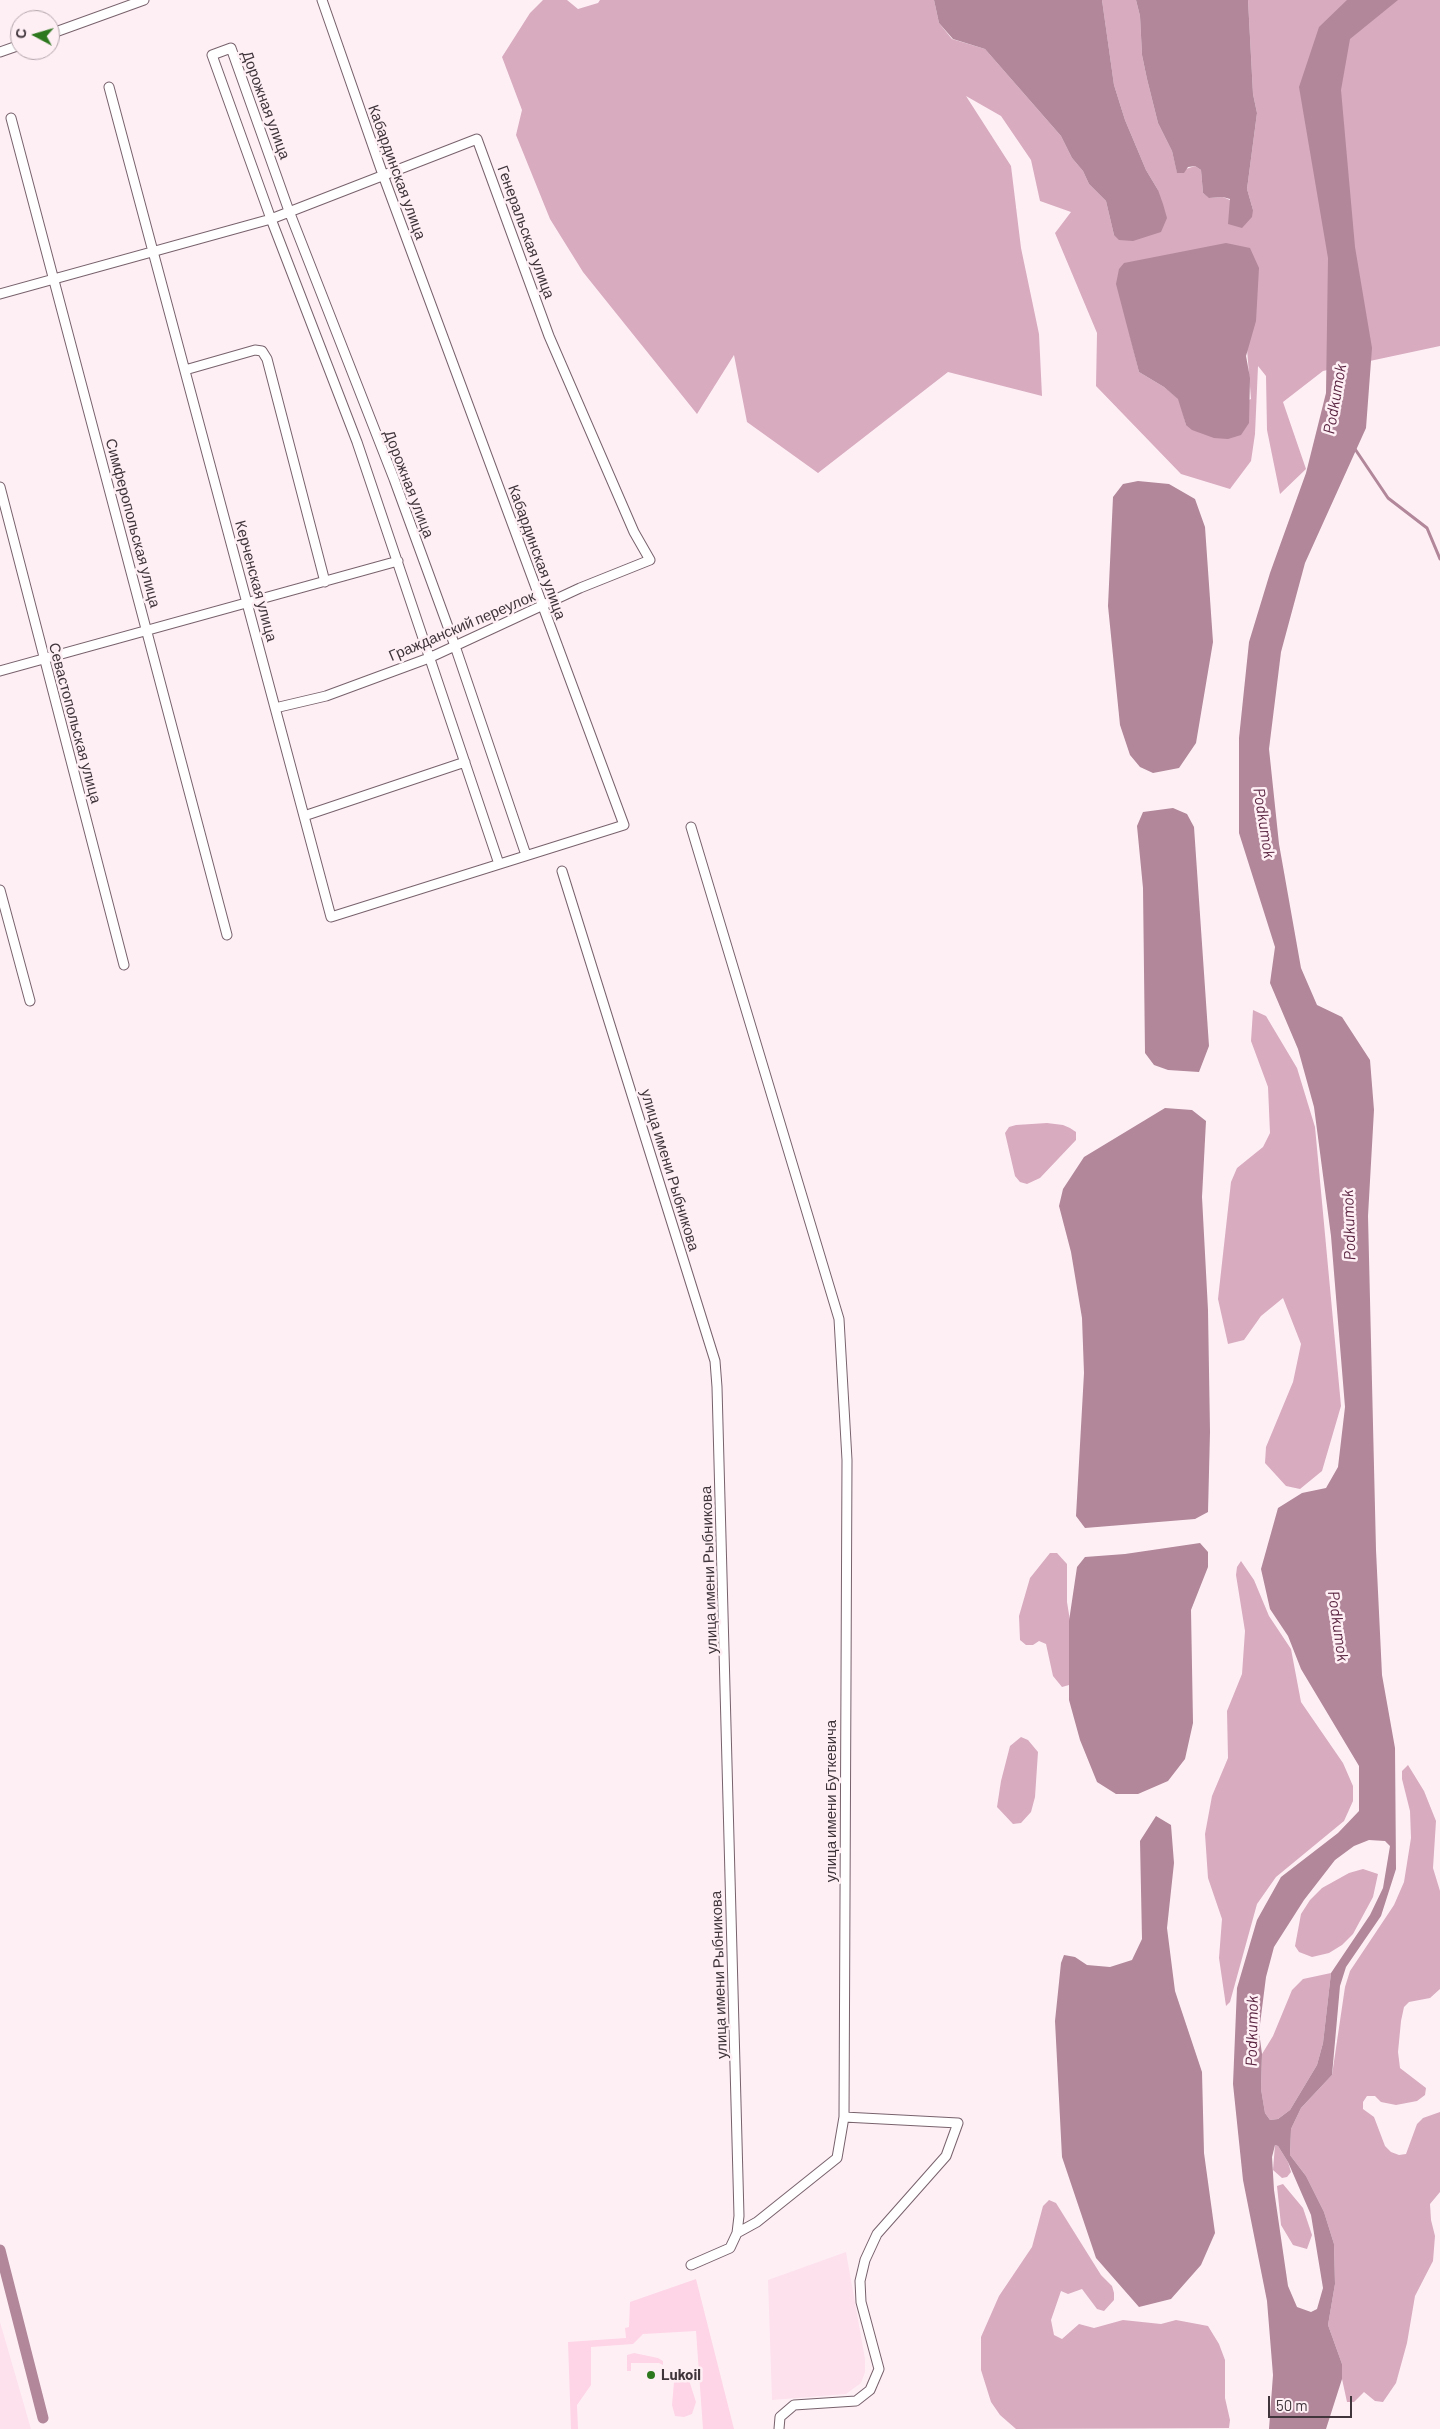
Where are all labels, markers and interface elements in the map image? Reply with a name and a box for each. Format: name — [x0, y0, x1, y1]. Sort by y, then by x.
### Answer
north arrow — [10, 10, 60, 60]
text: С — [12, 28, 30, 39]
street label: Дорожная улица — [238, 48, 294, 162]
street label: Кабардинская улица — [364, 102, 430, 242]
street label: Генеральская улица — [494, 163, 558, 301]
water label: Podkumok — [1319, 362, 1351, 436]
street label: Дорожная улица — [380, 427, 438, 541]
street label: Симферопольская улица — [102, 436, 164, 610]
street label: Кабардинская улица — [504, 482, 570, 622]
street label: Керченская улица — [231, 518, 281, 644]
street label: Гражданский переулок — [386, 587, 538, 665]
street label: Севастопольская улица — [45, 641, 105, 805]
water label: Podkumok — [1249, 786, 1279, 860]
street label: улица имени Рыбникова — [637, 1087, 703, 1253]
water label: Podkumok — [1338, 1189, 1360, 1261]
street label: улица имени Рыбникова — [697, 1486, 721, 1654]
water label: Podkumok — [1324, 1590, 1352, 1662]
street label: улица имени Буткевича — [822, 1720, 840, 1882]
street label: улица имени Рыбникова — [707, 1891, 731, 2059]
water label: Podkumok — [1242, 1995, 1262, 2067]
place label: Lukoil — [661, 2366, 701, 2384]
marker: Lukoil — [645, 2369, 657, 2381]
scale bar — [1270, 2386, 1354, 2418]
text: 50 m — [1276, 2396, 1308, 2414]

